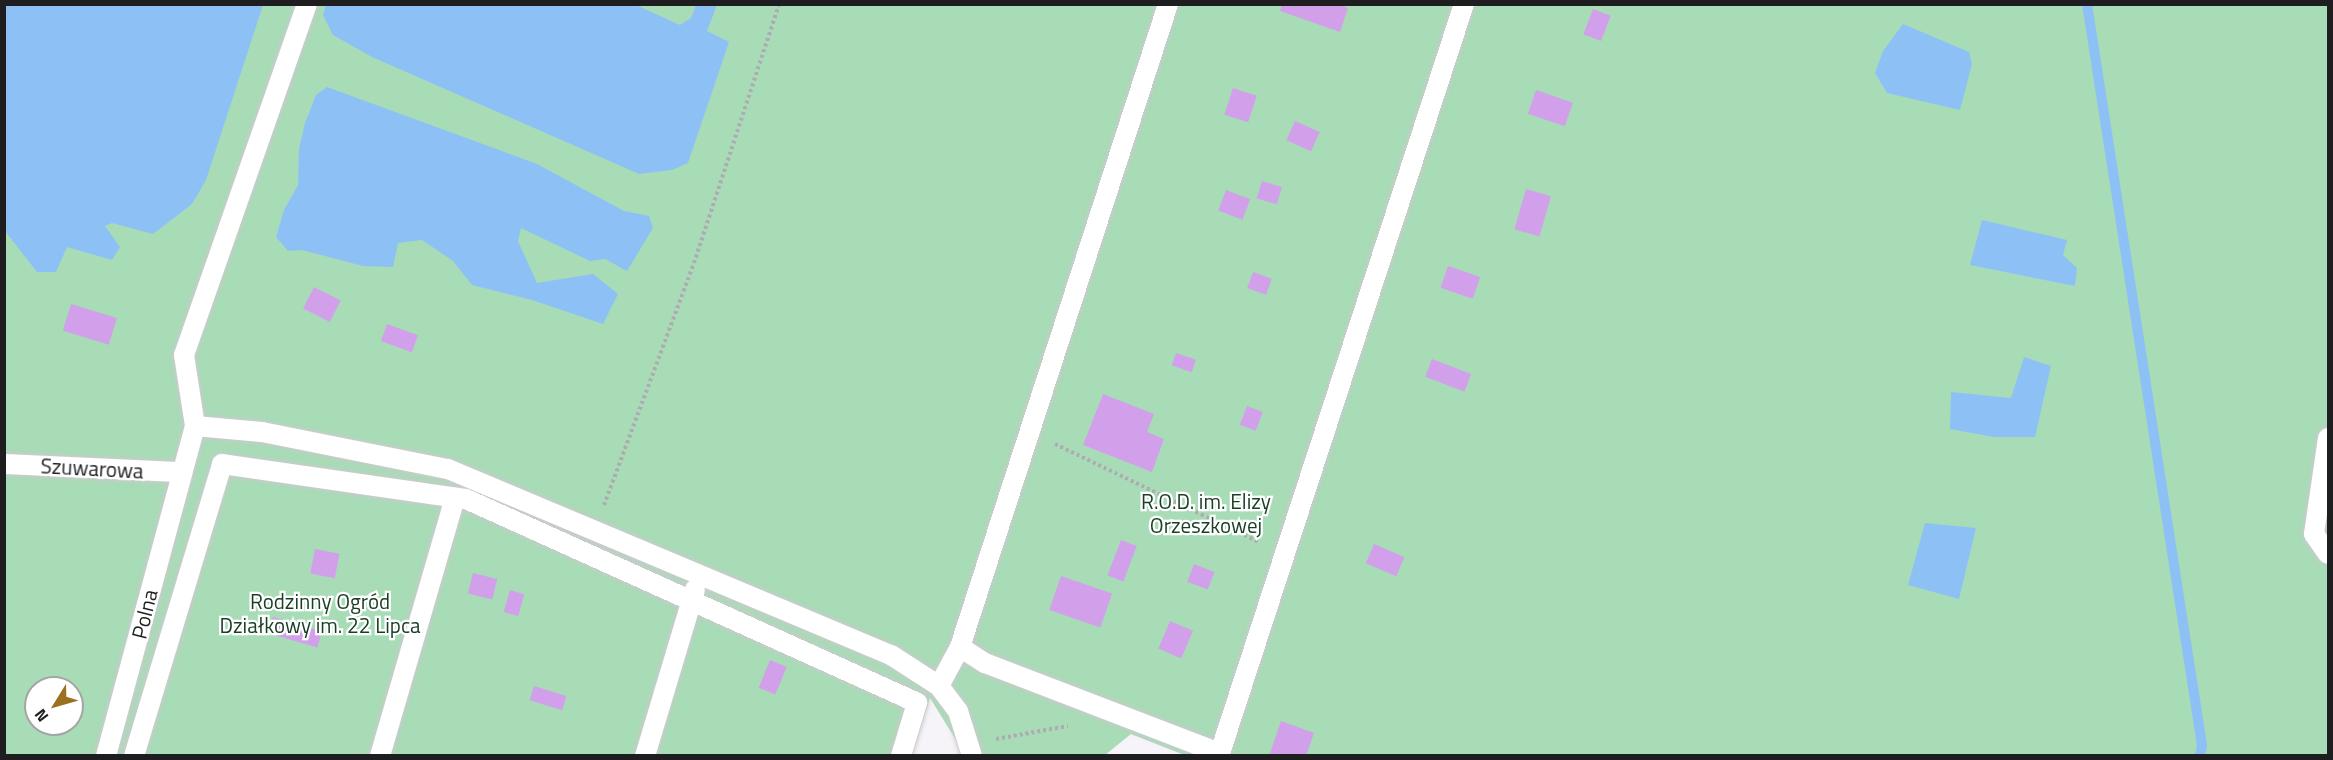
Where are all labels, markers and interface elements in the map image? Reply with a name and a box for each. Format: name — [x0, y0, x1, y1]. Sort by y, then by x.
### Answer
street label: Szuwarowa — [40, 453, 144, 483]
park label: R.O.D. im. Elizy Orzeszkowej — [1141, 488, 1271, 538]
street label: Polna — [126, 587, 162, 641]
park label: Rodzinny Ogród Działkowy im. 22 Lipca — [219, 588, 421, 638]
north arrow — [24, 676, 84, 736]
text: N — [28, 704, 54, 727]

